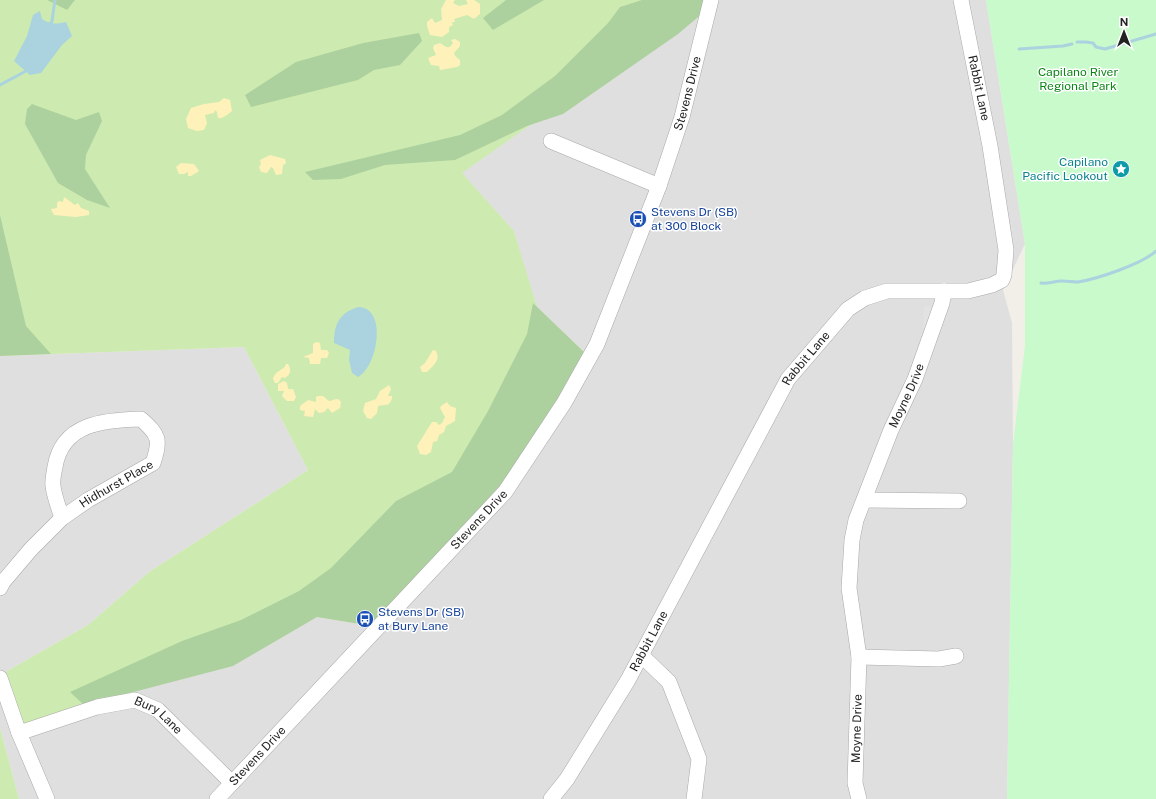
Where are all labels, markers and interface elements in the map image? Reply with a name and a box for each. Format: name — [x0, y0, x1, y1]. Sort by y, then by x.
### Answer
north arrow — [1104, 12, 1144, 52]
text: N — [1120, 16, 1128, 28]
street label: Rabbit Lane — [965, 54, 993, 122]
street label: Stevens Drive — [671, 55, 704, 132]
park label: Capilano River Regional Park — [1038, 65, 1118, 93]
place label: Capilano Pacific Lookout — [1022, 155, 1108, 183]
place icon: Capilano Pacific Lookout — [1111, 159, 1131, 179]
place label: Stevens Dr (SB) at 300 Block — [651, 205, 738, 233]
bus stop icon: Stevens Dr (SB) at 300 Block — [628, 209, 648, 229]
street label: Rabbit Lane — [779, 328, 833, 388]
street label: Moyne Drive — [886, 362, 927, 430]
street label: Hidhurst Place — [77, 457, 156, 511]
street label: Stevens Drive — [448, 487, 510, 552]
place label: Stevens Dr (SB) at Bury Lane — [378, 605, 465, 633]
street label: Rabbit Lane — [627, 608, 671, 674]
bus stop icon: Stevens Dr (SB) at Bury Lane — [355, 609, 375, 629]
street label: Bury Lane — [132, 694, 185, 737]
street label: Moyne Drive — [849, 694, 865, 763]
street label: Stevens Drive — [226, 723, 289, 789]

